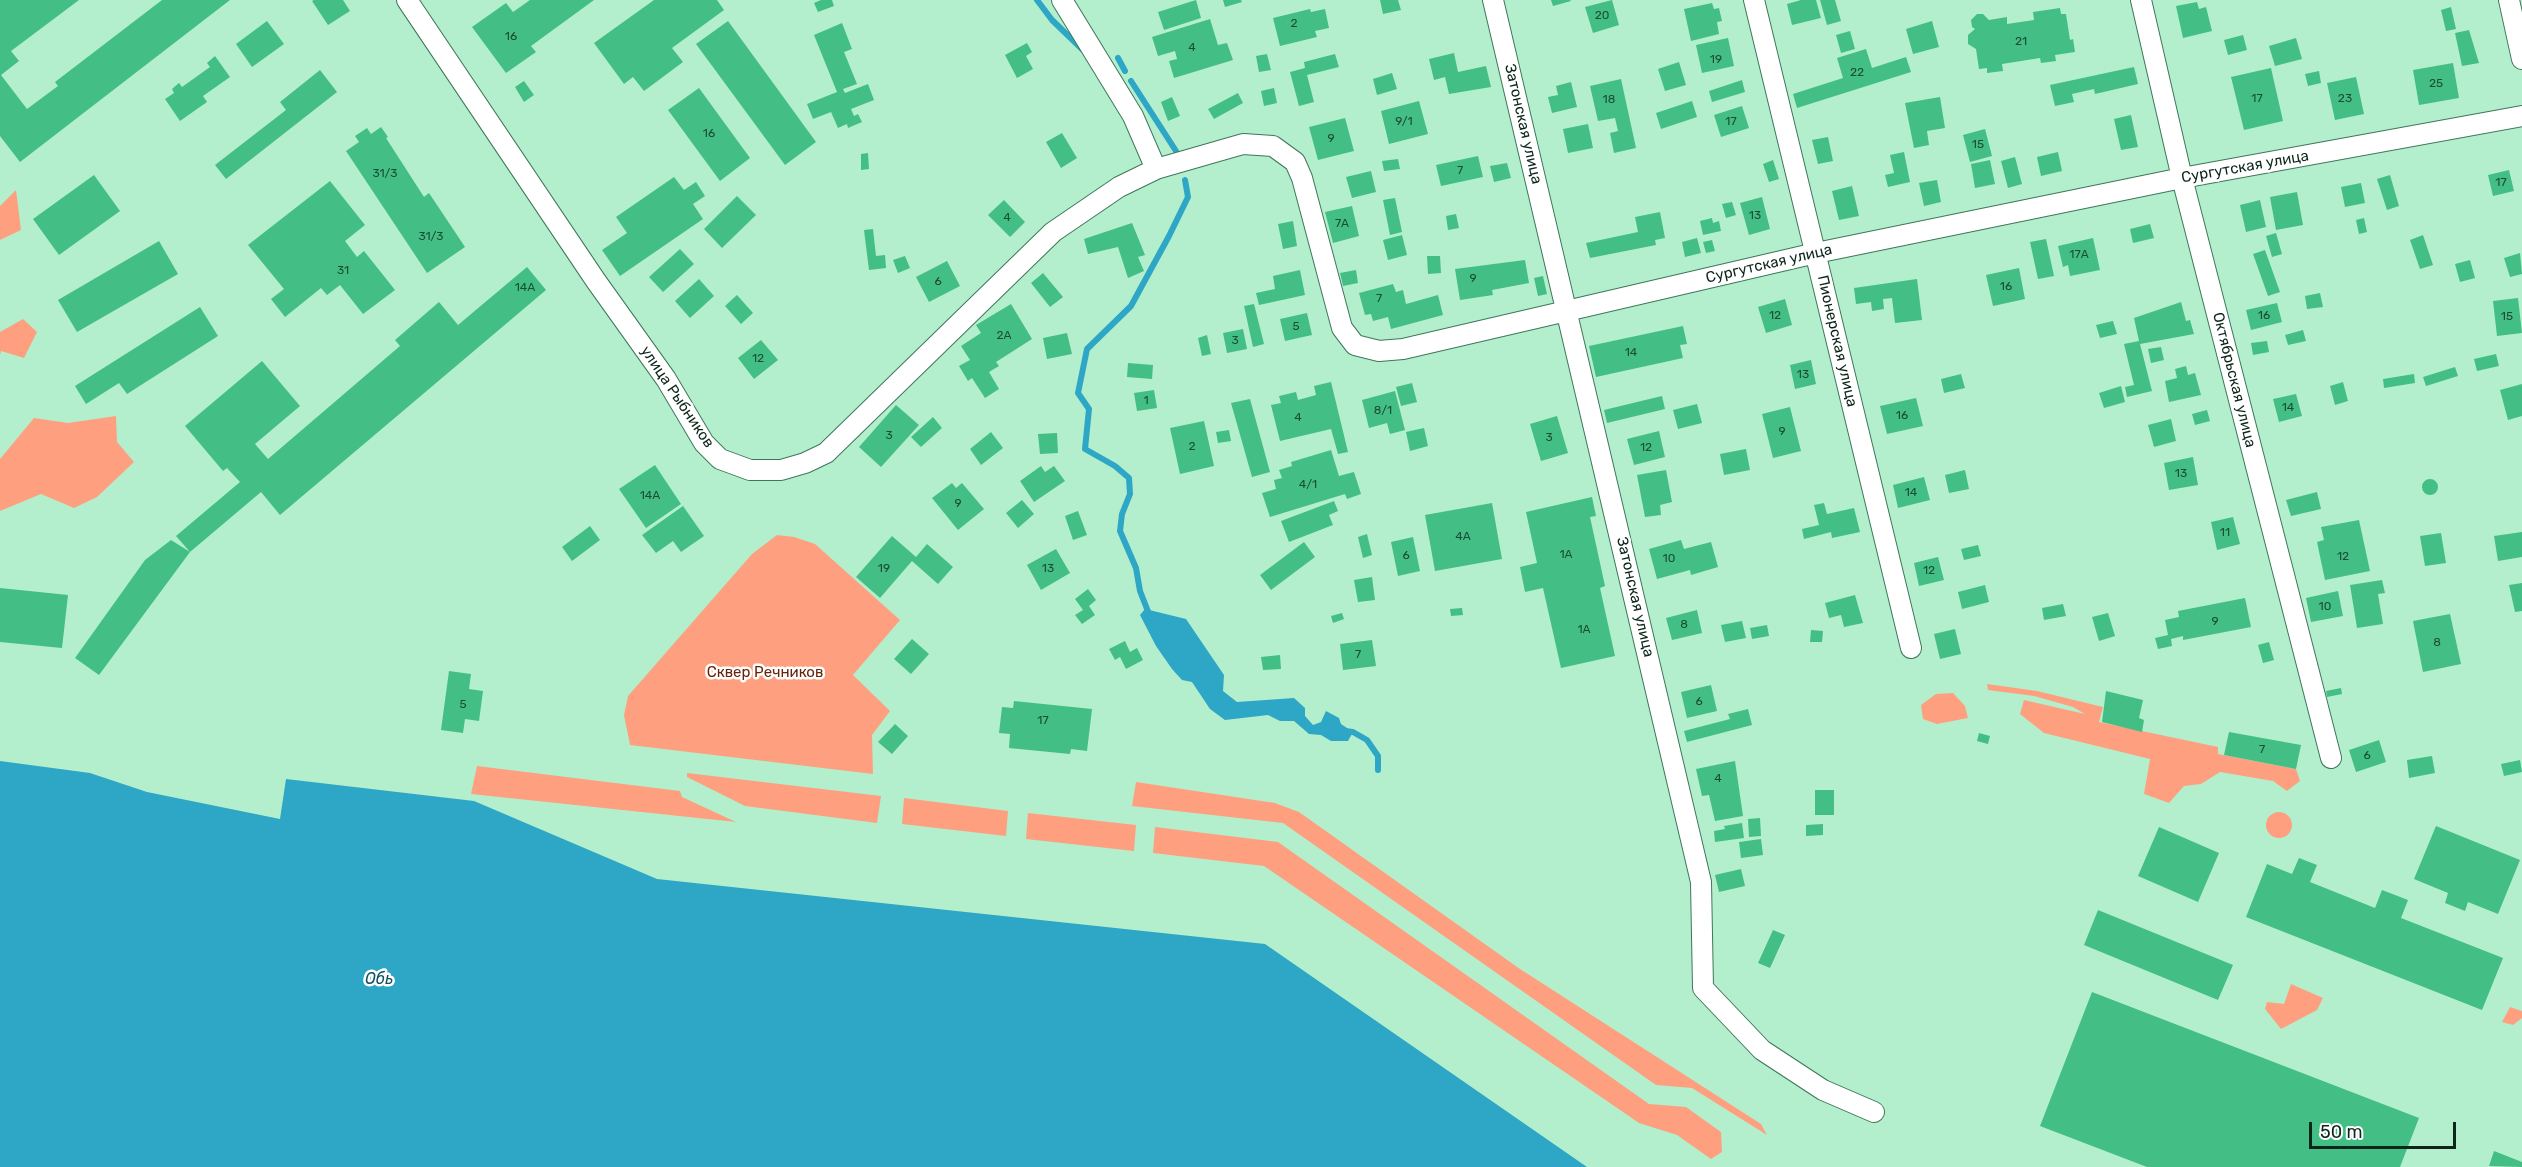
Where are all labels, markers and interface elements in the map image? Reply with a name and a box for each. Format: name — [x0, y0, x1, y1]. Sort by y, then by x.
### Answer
house number: 20 — [1595, 9, 1609, 23]
house number: 2 — [1290, 17, 1298, 31]
house number: 16 — [505, 30, 517, 44]
house number: 21 — [2015, 35, 2027, 49]
house number: 4 — [1188, 41, 1196, 55]
house number: 19 — [1710, 53, 1722, 67]
street label: Затонская улица — [1500, 62, 1546, 186]
house number: 22 — [1850, 66, 1864, 80]
house number: 25 — [2429, 77, 2443, 91]
house number: 17 — [2251, 92, 2263, 106]
house number: 23 — [2338, 92, 2352, 106]
house number: 18 — [1603, 93, 1615, 107]
house number: 9/1 — [1395, 115, 1413, 129]
house number: 17 — [1725, 115, 1737, 129]
house number: 16 — [703, 127, 715, 141]
house number: 9 — [1327, 132, 1335, 146]
house number: 15 — [1972, 138, 1984, 152]
street label: Сургутская улица — [2180, 147, 2310, 187]
house number: 7 — [1457, 164, 1463, 178]
house number: 31/3 — [372, 167, 398, 181]
house number: 17 — [2495, 176, 2507, 190]
house number: 13 — [1749, 209, 1761, 223]
house number: 4 — [1003, 211, 1011, 225]
house number: 7А — [1335, 217, 1349, 231]
house number: 31/3 — [418, 230, 444, 244]
street label: Сургутская улица — [1704, 241, 1834, 287]
house number: 17А — [2069, 248, 2089, 262]
house number: 31 — [337, 264, 349, 278]
house number: 9 — [1469, 272, 1477, 286]
street label: Пионерская улица — [1813, 273, 1861, 409]
house number: 6 — [934, 275, 942, 289]
house number: 16 — [2000, 280, 2012, 294]
house number: 14А — [515, 281, 535, 295]
house number: 7 — [1376, 292, 1382, 306]
house number: 12 — [1769, 309, 1781, 323]
house number: 16 — [2258, 309, 2270, 323]
street label: Октябрьская улица — [2208, 310, 2260, 450]
house number: 15 — [2501, 310, 2513, 324]
house number: 5 — [1292, 320, 1300, 334]
house number: 2А — [996, 329, 1012, 343]
house number: 3 — [1231, 334, 1239, 348]
street label: улица Рыбников — [636, 343, 718, 451]
house number: 14 — [1625, 346, 1637, 360]
house number: 12 — [752, 352, 764, 366]
house number: 13 — [1797, 368, 1809, 382]
house number: 1 — [1143, 394, 1149, 408]
house number: 14 — [2282, 401, 2294, 415]
house number: 8/1 — [1374, 404, 1392, 418]
house number: 16 — [1896, 409, 1908, 423]
house number: 4 — [1294, 411, 1302, 425]
house number: 9 — [1778, 425, 1786, 439]
house number: 3 — [885, 429, 893, 443]
house number: 3 — [1545, 431, 1553, 445]
house number: 2 — [1188, 440, 1196, 454]
house number: 12 — [1640, 441, 1652, 455]
house number: 13 — [2175, 467, 2187, 481]
house number: 4/1 — [1299, 478, 1317, 492]
house number: 14 — [1905, 486, 1917, 500]
house number: 14А — [640, 489, 660, 503]
house number: 9 — [954, 497, 962, 511]
house number: 11 — [2220, 526, 2230, 540]
house number: 4А — [1455, 530, 1471, 544]
street label: Затонская улица — [1612, 535, 1658, 659]
house number: 1А — [1559, 548, 1573, 562]
house number: 6 — [1402, 549, 1410, 563]
house number: 12 — [2337, 550, 2349, 564]
house number: 10 — [1663, 552, 1675, 566]
house number: 19 — [878, 562, 890, 576]
house number: 13 — [1042, 562, 1054, 576]
house number: 12 — [1923, 564, 1935, 578]
house number: 10 — [2319, 600, 2331, 614]
house number: 9 — [2211, 615, 2219, 629]
house number: 8 — [1680, 618, 1688, 632]
house number: 1А — [1577, 623, 1591, 637]
house number: 8 — [2433, 636, 2441, 650]
house number: 7 — [1355, 648, 1361, 662]
park label: Сквер Речников — [707, 664, 823, 682]
house number: 6 — [1695, 695, 1703, 709]
house number: 5 — [459, 698, 467, 712]
house number: 17 — [1037, 714, 1049, 728]
house number: 7 — [2259, 743, 2265, 757]
house number: 6 — [2363, 749, 2371, 763]
house number: 4 — [1714, 772, 1722, 786]
water label: Обь — [365, 969, 393, 989]
scale bar — [2312, 1110, 2459, 1148]
text: 50 m — [2320, 1121, 2363, 1143]

